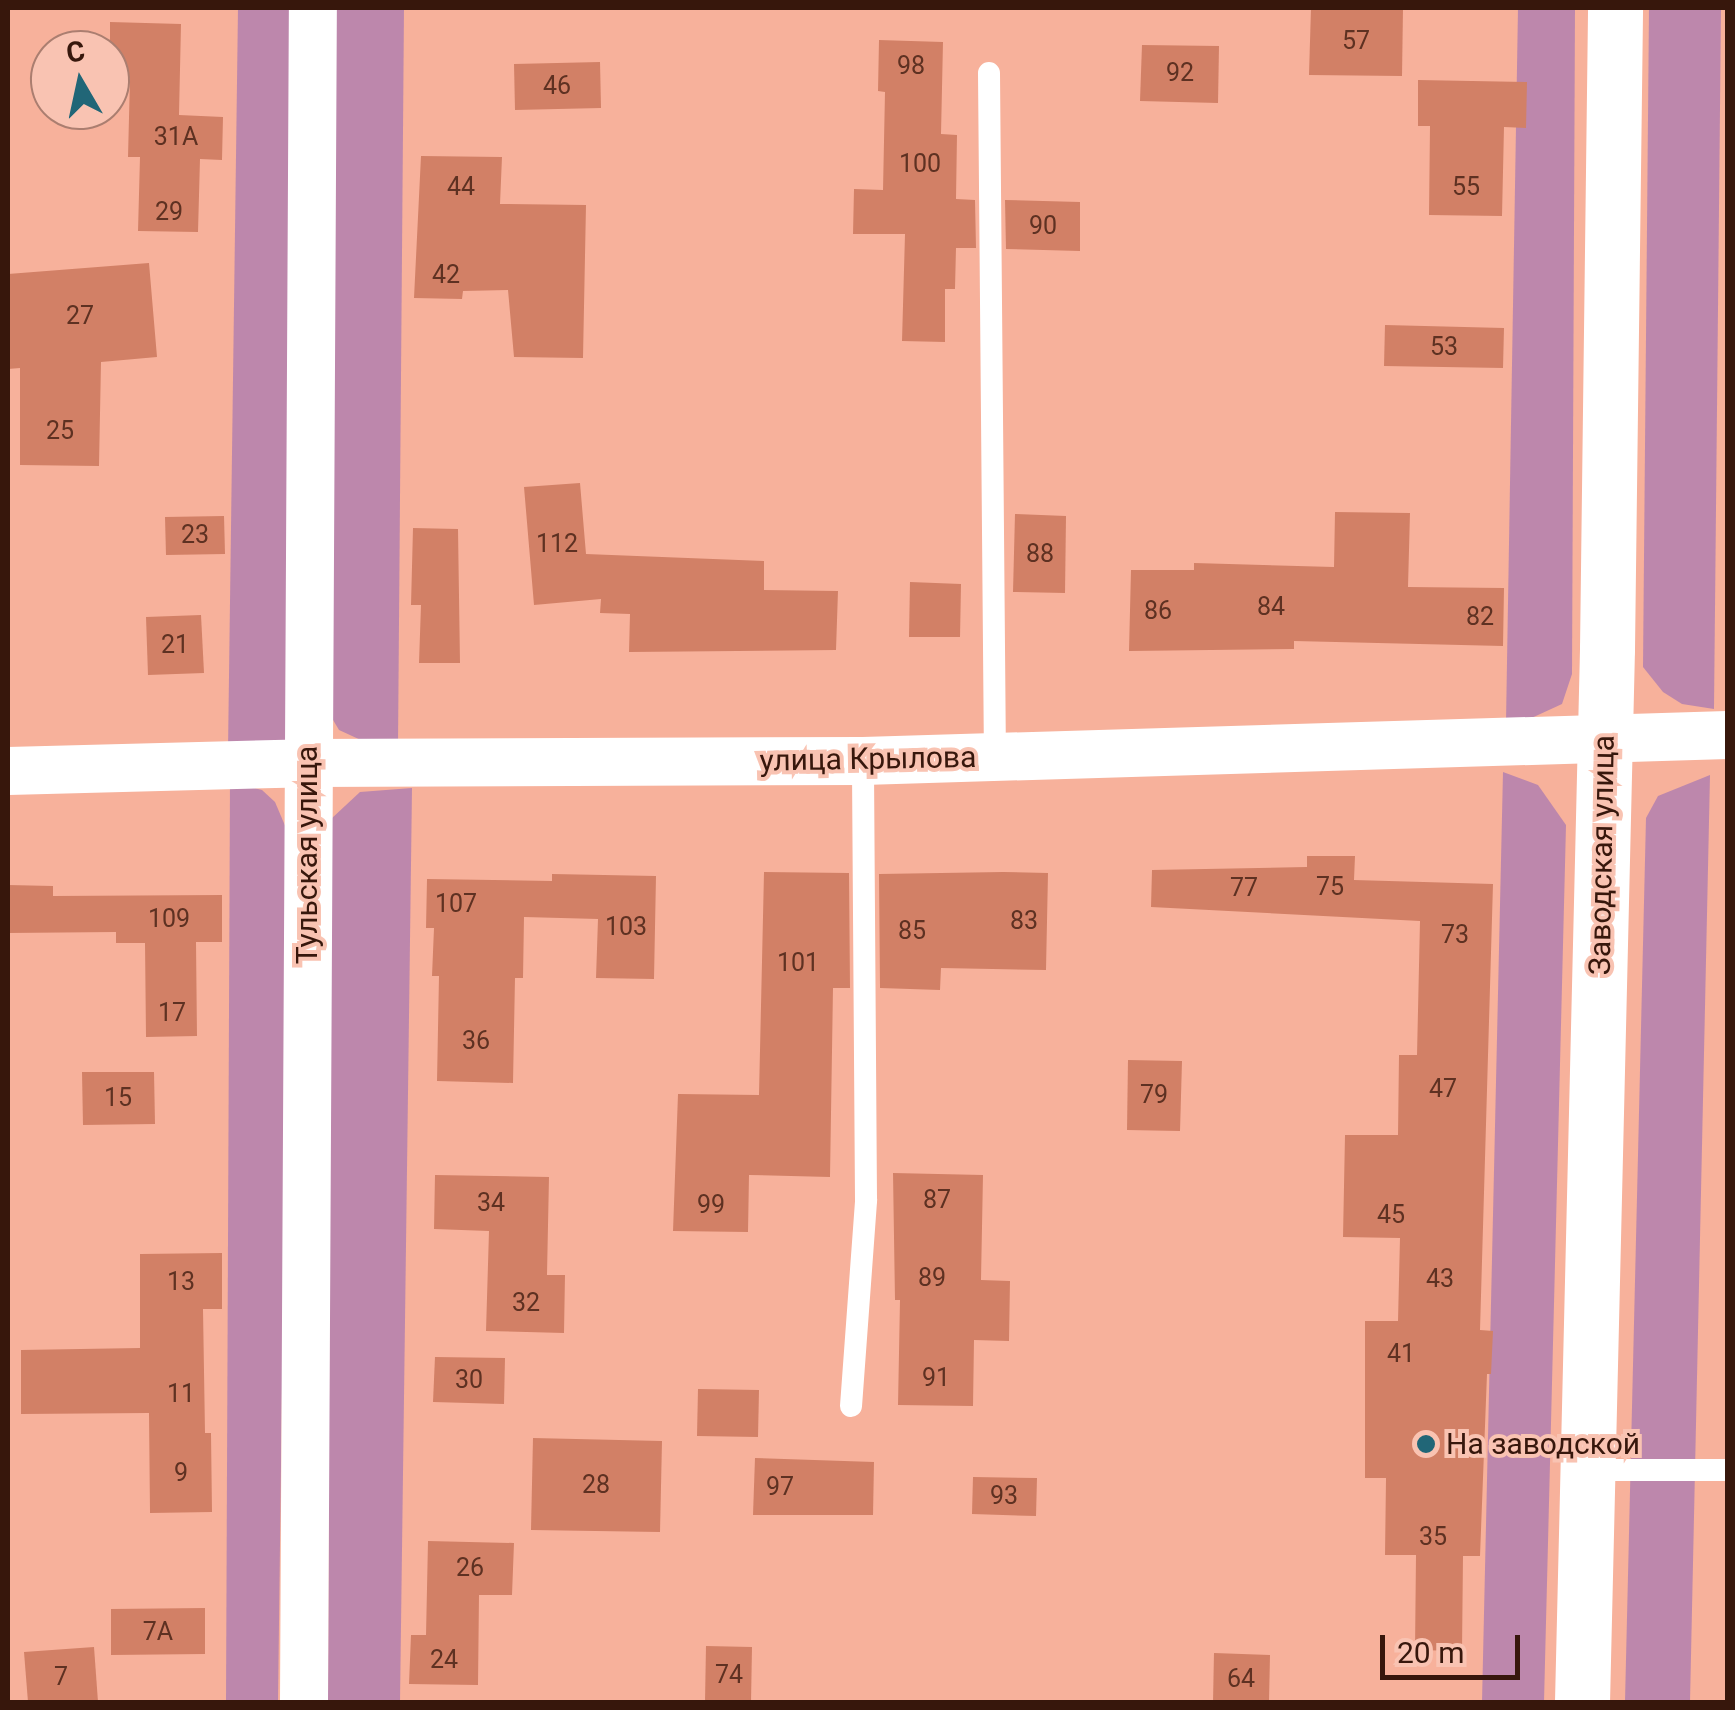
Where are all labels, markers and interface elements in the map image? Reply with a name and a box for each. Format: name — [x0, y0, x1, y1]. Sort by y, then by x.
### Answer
house number: 57 — [1342, 26, 1370, 56]
north arrow — [30, 30, 130, 130]
text: С — [64, 34, 87, 70]
house number: 98 — [897, 51, 925, 81]
house number: 92 — [1166, 58, 1194, 88]
house number: 46 — [543, 71, 571, 101]
house number: 31А — [154, 122, 198, 152]
house number: 100 — [899, 149, 941, 179]
house number: 44 — [447, 172, 475, 202]
house number: 55 — [1452, 172, 1480, 202]
house number: 29 — [155, 197, 183, 227]
house number: 90 — [1029, 211, 1057, 241]
house number: 42 — [432, 260, 460, 290]
house number: 27 — [66, 301, 94, 331]
house number: 53 — [1430, 332, 1458, 362]
house number: 25 — [46, 416, 74, 446]
house number: 23 — [181, 520, 209, 550]
house number: 112 — [536, 529, 578, 559]
house number: 88 — [1026, 539, 1054, 569]
house number: 84 — [1257, 592, 1285, 622]
house number: 86 — [1144, 596, 1172, 626]
house number: 82 — [1466, 602, 1494, 632]
house number: 21 — [161, 630, 189, 660]
street label: Заводская улица — [1582, 735, 1622, 975]
street label: улица Крылова — [759, 739, 977, 779]
street label: Тульская улица — [289, 746, 325, 964]
house number: 75 — [1316, 872, 1344, 902]
house number: 77 — [1230, 873, 1258, 903]
house number: 107 — [435, 889, 477, 919]
house number: 109 — [148, 904, 190, 934]
house number: 83 — [1010, 906, 1038, 936]
house number: 103 — [605, 912, 647, 942]
house number: 85 — [898, 916, 926, 946]
house number: 73 — [1441, 920, 1469, 950]
house number: 101 — [777, 948, 819, 978]
house number: 17 — [158, 998, 186, 1028]
house number: 36 — [462, 1026, 490, 1056]
house number: 47 — [1429, 1074, 1457, 1104]
house number: 79 — [1140, 1080, 1168, 1110]
house number: 15 — [104, 1083, 132, 1113]
house number: 87 — [923, 1185, 951, 1215]
house number: 34 — [477, 1188, 505, 1218]
house number: 99 — [697, 1190, 725, 1220]
house number: 45 — [1377, 1200, 1405, 1230]
house number: 89 — [918, 1263, 946, 1293]
house number: 43 — [1426, 1264, 1454, 1294]
house number: 13 — [167, 1267, 195, 1297]
house number: 32 — [512, 1288, 540, 1318]
house number: 41 — [1387, 1339, 1415, 1369]
house number: 91 — [922, 1363, 950, 1393]
house number: 30 — [455, 1365, 483, 1395]
house number: 11 — [167, 1379, 195, 1409]
place label: На заводской — [1446, 1426, 1640, 1462]
marker: На заводской — [1415, 1433, 1437, 1455]
house number: 9 — [174, 1458, 188, 1488]
house number: 28 — [582, 1470, 610, 1500]
house number: 97 — [766, 1472, 794, 1502]
house number: 93 — [990, 1481, 1018, 1511]
house number: 35 — [1419, 1522, 1447, 1552]
house number: 26 — [456, 1553, 484, 1583]
scale bar — [1385, 1615, 1525, 1677]
house number: 7А — [143, 1617, 173, 1647]
text: 20 m — [1397, 1635, 1464, 1670]
house number: 24 — [430, 1645, 458, 1675]
house number: 74 — [715, 1660, 743, 1690]
house number: 7 — [54, 1662, 68, 1692]
house number: 64 — [1227, 1664, 1255, 1694]

